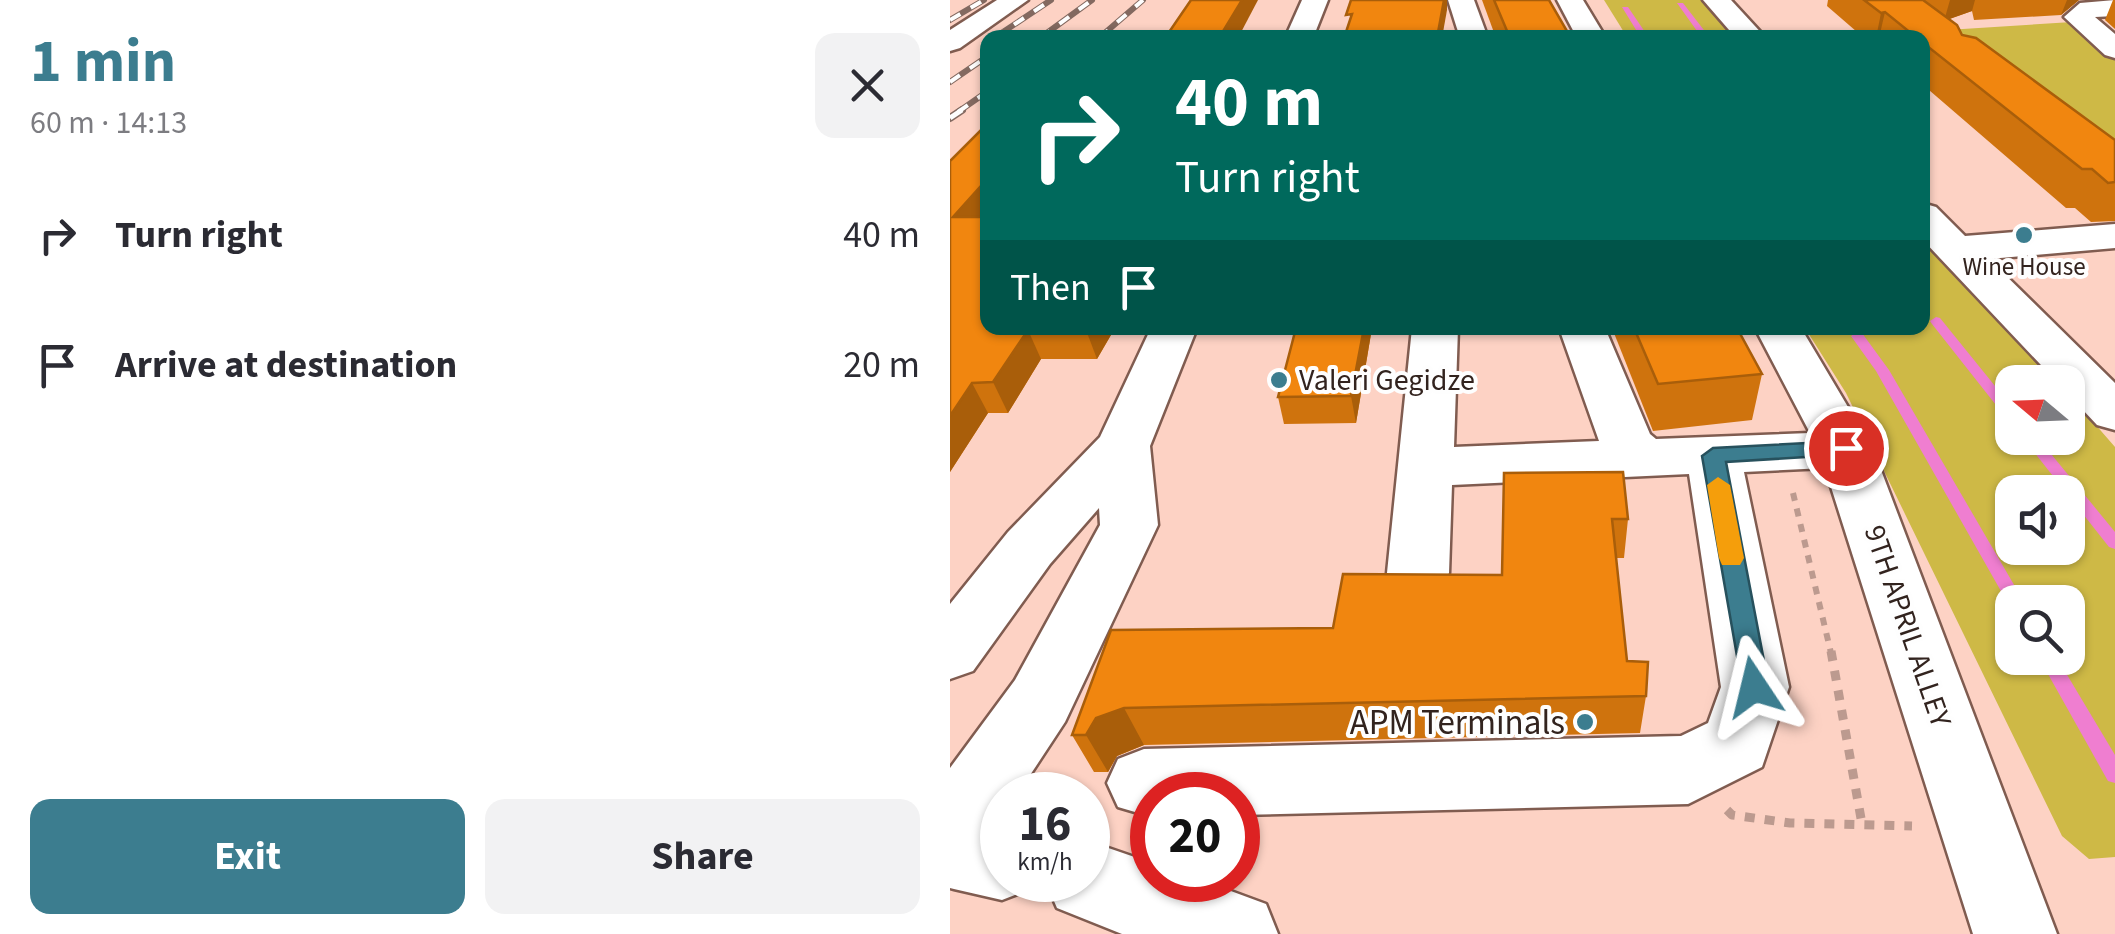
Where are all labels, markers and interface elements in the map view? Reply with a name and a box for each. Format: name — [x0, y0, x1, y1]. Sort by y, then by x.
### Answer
text: 1 min — [30, 20, 176, 105]
button: close — [815, 33, 920, 138]
text: 40 m — [1175, 53, 1323, 153]
icon: right — [1010, 70, 1140, 200]
text: 60 m · 14:13 — [30, 100, 187, 146]
text: Turn right — [1175, 146, 1360, 210]
icon: right — [30, 208, 85, 263]
text: Turn right — [115, 208, 283, 262]
text: 40 m — [843, 208, 920, 262]
marker: Wine House — [2013, 224, 2035, 246]
place label: Wine House — [1962, 249, 2086, 285]
icon: arrive — [1111, 260, 1166, 315]
text: Then — [1010, 261, 1091, 315]
icon: arrive — [30, 338, 85, 393]
text: Arrive at destination — [115, 338, 457, 392]
text: 20 m — [843, 338, 920, 392]
place label: Valeri Gegidze — [1299, 359, 1475, 402]
north arrow — [1995, 365, 2085, 455]
map controls — [1995, 365, 2085, 675]
marker: Valeri Gegidze — [1268, 369, 1290, 391]
pin — [1804, 406, 1889, 491]
icon: arrive — [1819, 421, 1874, 476]
button: sound — [1995, 475, 2085, 565]
street label: 9TH APRIL ALLEY — [1853, 519, 1962, 734]
button: search — [1995, 585, 2085, 675]
position arrow — [1702, 635, 1806, 739]
place label: APM Terminals — [1350, 698, 1565, 748]
marker: APM Terminals — [1574, 711, 1596, 733]
speed limit sign: 20 — [1130, 772, 1260, 902]
text: 16 — [1019, 789, 1071, 860]
button: Exit — [30, 799, 465, 914]
button: Share — [485, 799, 920, 914]
text: km/h — [1017, 844, 1073, 880]

